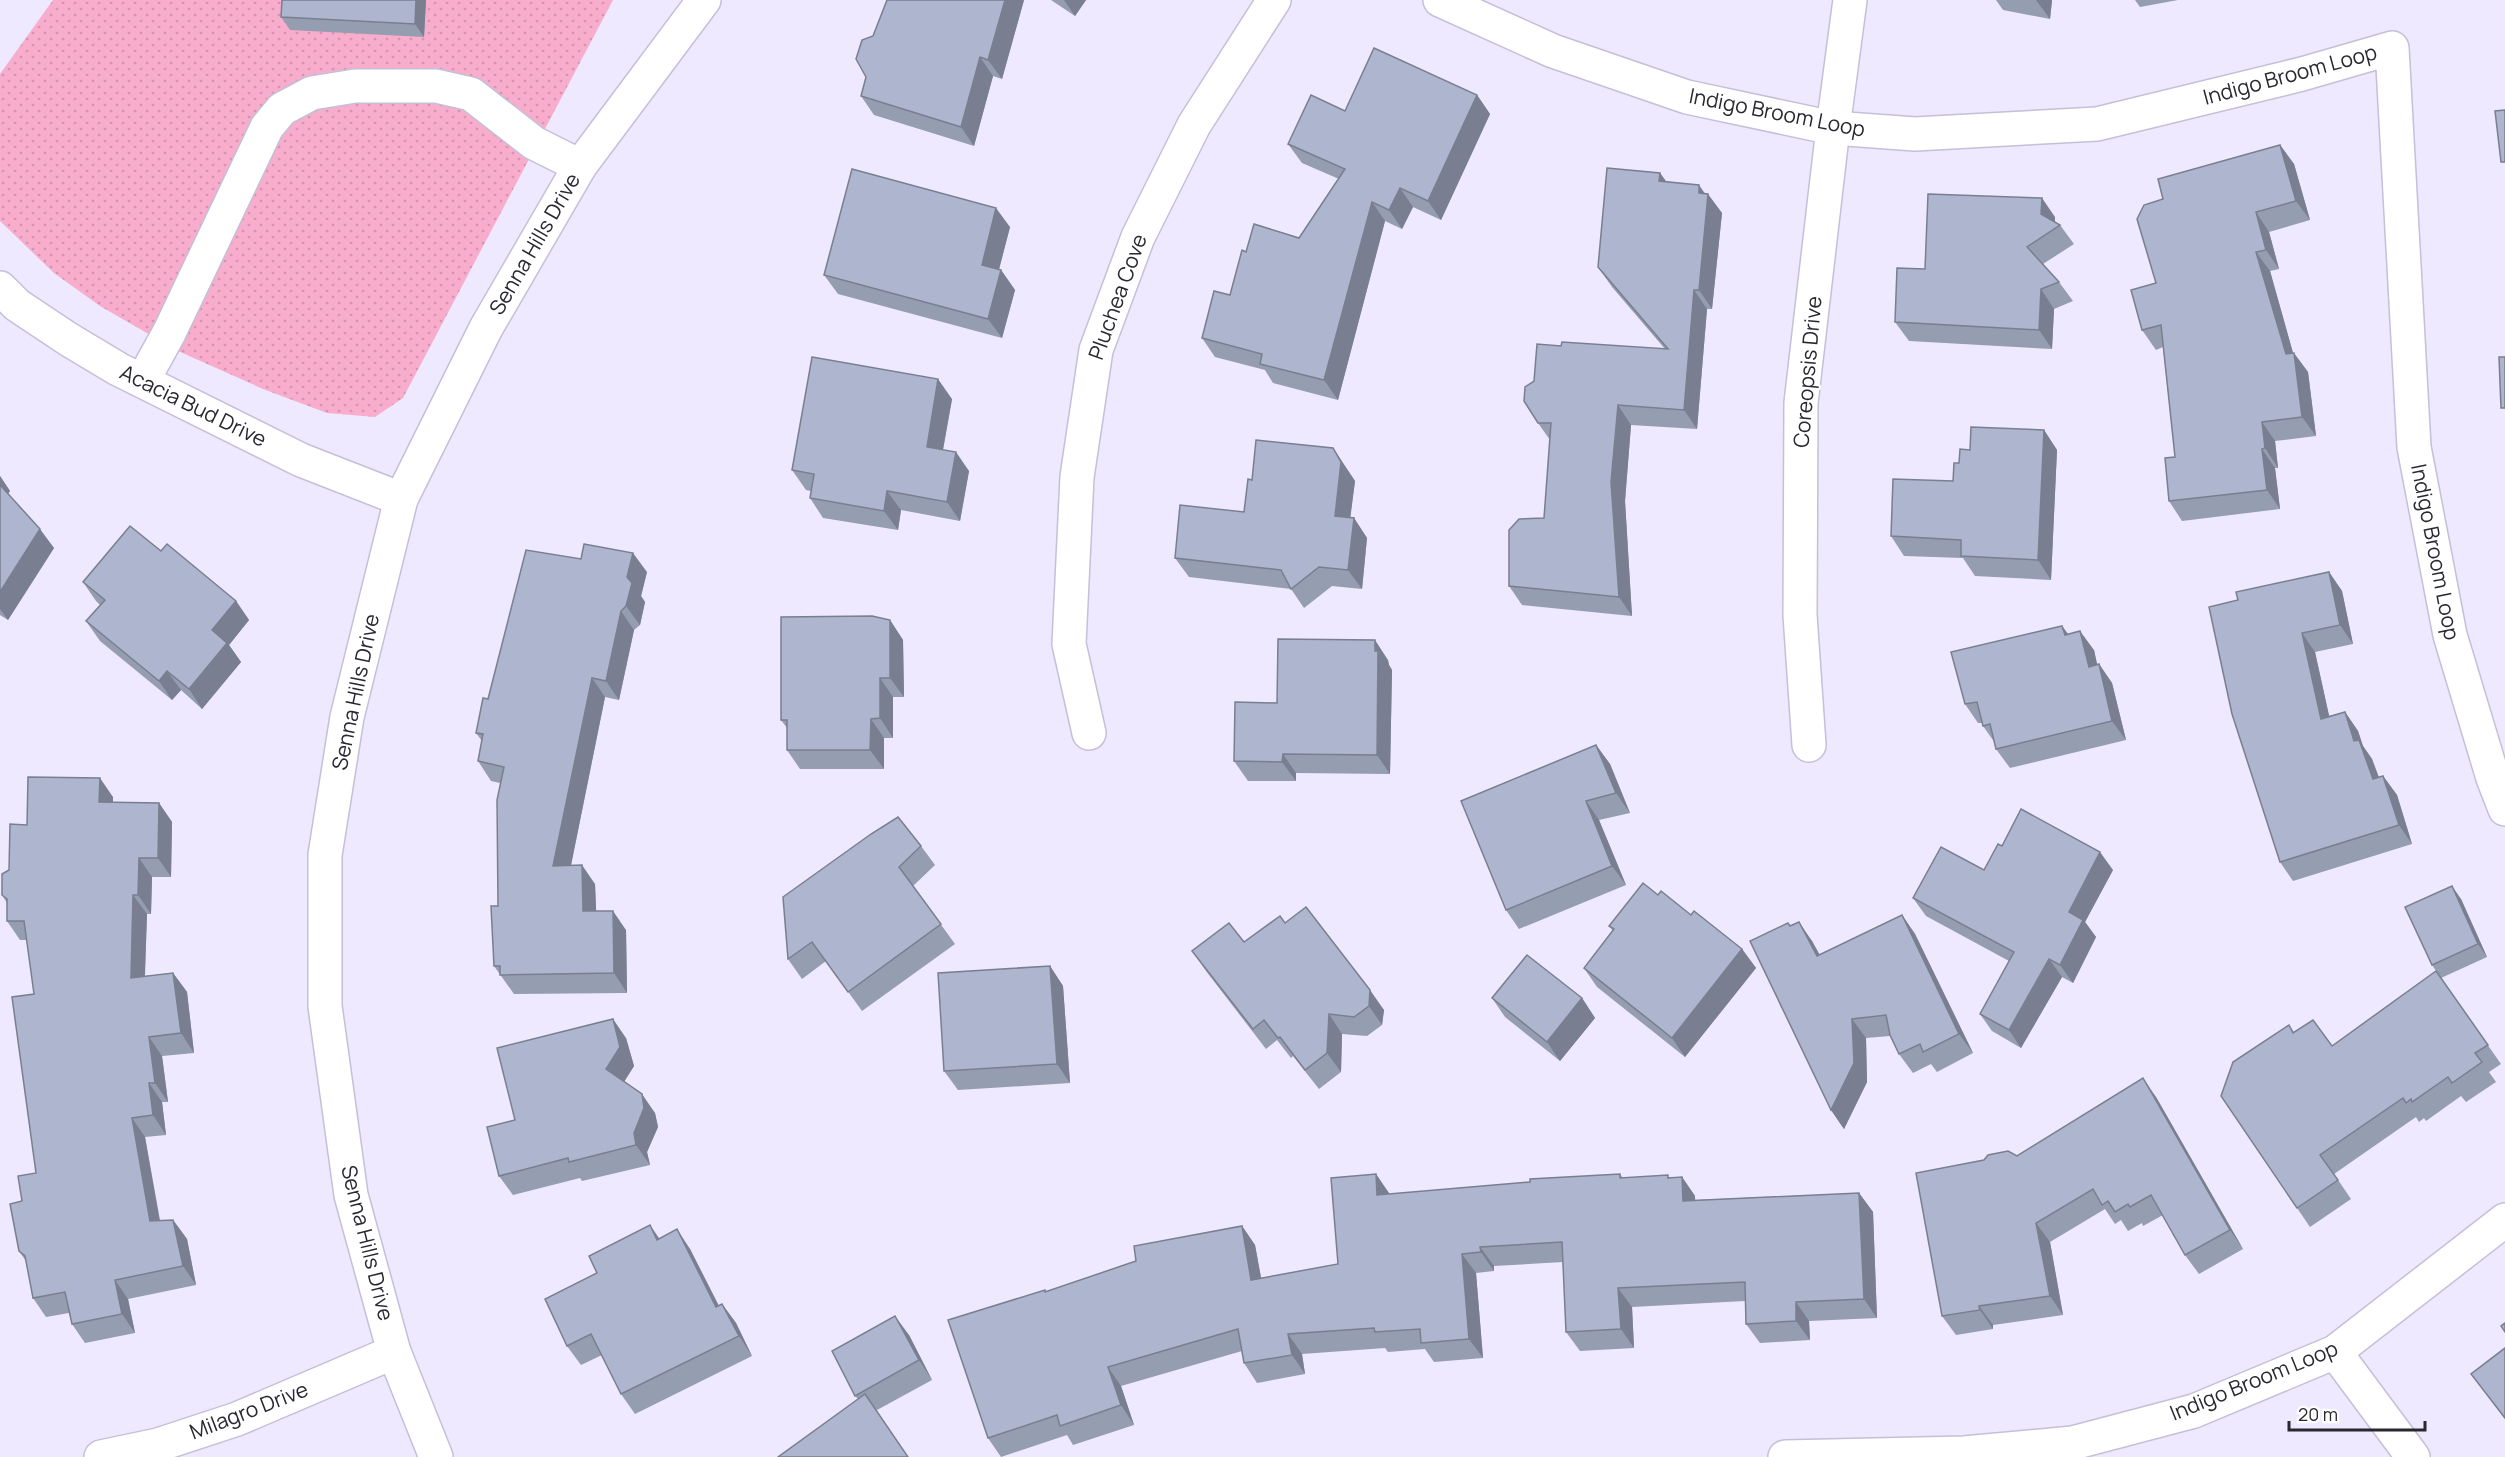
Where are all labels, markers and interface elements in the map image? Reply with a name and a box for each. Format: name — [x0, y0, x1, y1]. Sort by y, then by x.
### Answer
street label: Indigo Broom Loop — [2200, 37, 2380, 111]
street label: Indigo Broom Loop — [1687, 81, 1868, 143]
street label: Senna Hills Drive — [482, 168, 586, 319]
street label: Pluchea Cove — [1081, 230, 1153, 363]
street label: Coreopsis Drive — [1786, 295, 1828, 449]
street label: Acacia Bud Drive — [116, 358, 271, 453]
street label: Indigo Broom Loop — [2405, 461, 2467, 642]
street label: Senna Hills Drive — [325, 611, 385, 773]
street label: Senna Hills Drive — [335, 1162, 401, 1323]
street label: Indigo Broom Loop — [2165, 1334, 2342, 1427]
street label: Milagro Drive — [185, 1375, 312, 1445]
scale bar — [2289, 1394, 2426, 1432]
text: 20 m — [2298, 1402, 2338, 1426]

